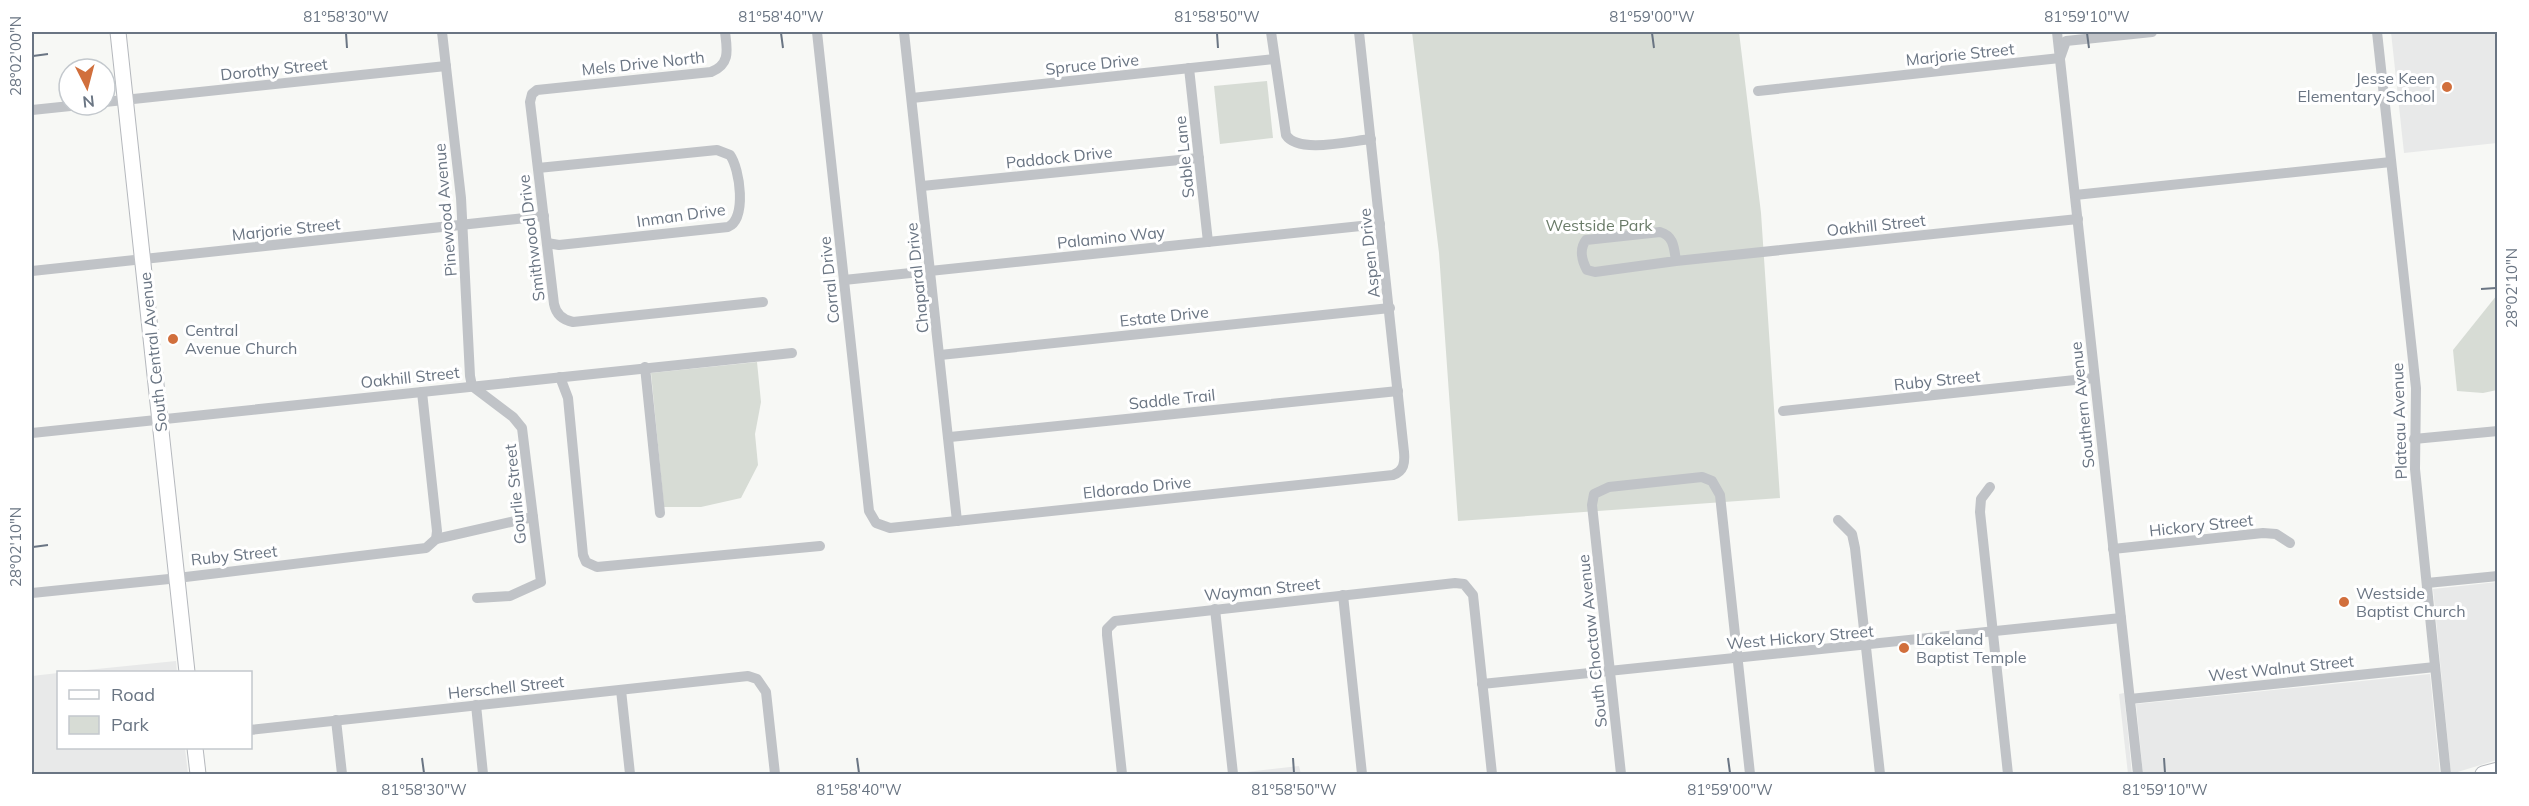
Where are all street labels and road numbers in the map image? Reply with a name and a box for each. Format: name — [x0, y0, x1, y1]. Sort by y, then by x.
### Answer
street label: Marjorie Street — [1905, 38, 2016, 70]
street label: Mels Drive North — [581, 47, 705, 79]
street label: Spruce Drive — [1044, 49, 1140, 79]
street label: Dorothy Street — [219, 53, 329, 85]
street label: Sable Lane — [1170, 115, 1198, 199]
street label: Paddock Drive — [1005, 141, 1113, 173]
street label: Pinewood Avenue — [429, 142, 461, 278]
street label: Smithwood Drive — [513, 174, 549, 302]
street label: Inman Drive — [635, 199, 727, 231]
street label: Aspen Drive — [1354, 207, 1384, 299]
street label: Oakhill Street — [1826, 210, 1927, 240]
street label: Marjorie Street — [231, 213, 342, 245]
street label: Palamino Way — [1056, 221, 1166, 253]
street label: Chaparal Drive — [901, 222, 933, 334]
street label: Corral Drive — [814, 236, 844, 324]
street label: South Central Avenue — [135, 271, 171, 433]
street label: Estate Drive — [1118, 301, 1210, 331]
street label: Southern Avenue — [2065, 341, 2099, 469]
street label: Oakhill Street — [360, 362, 461, 392]
street label: Plateau Avenue — [2387, 362, 2411, 480]
street label: Ruby Street — [1893, 365, 1982, 394]
street label: Saddle Trail — [1128, 385, 1216, 413]
street label: Gourlie Street — [500, 443, 530, 545]
street label: Eldorado Drive — [1082, 471, 1192, 503]
street label: Hickory Street — [2148, 510, 2254, 540]
street label: Ruby Street — [190, 540, 279, 569]
street label: South Choctaw Avenue — [1573, 554, 1611, 728]
street label: Wayman Street — [1203, 573, 1321, 605]
street label: West Hickory Street — [1726, 621, 1875, 653]
street label: West Walnut Street — [2207, 650, 2355, 686]
street label: Herschell Street — [447, 671, 565, 703]

